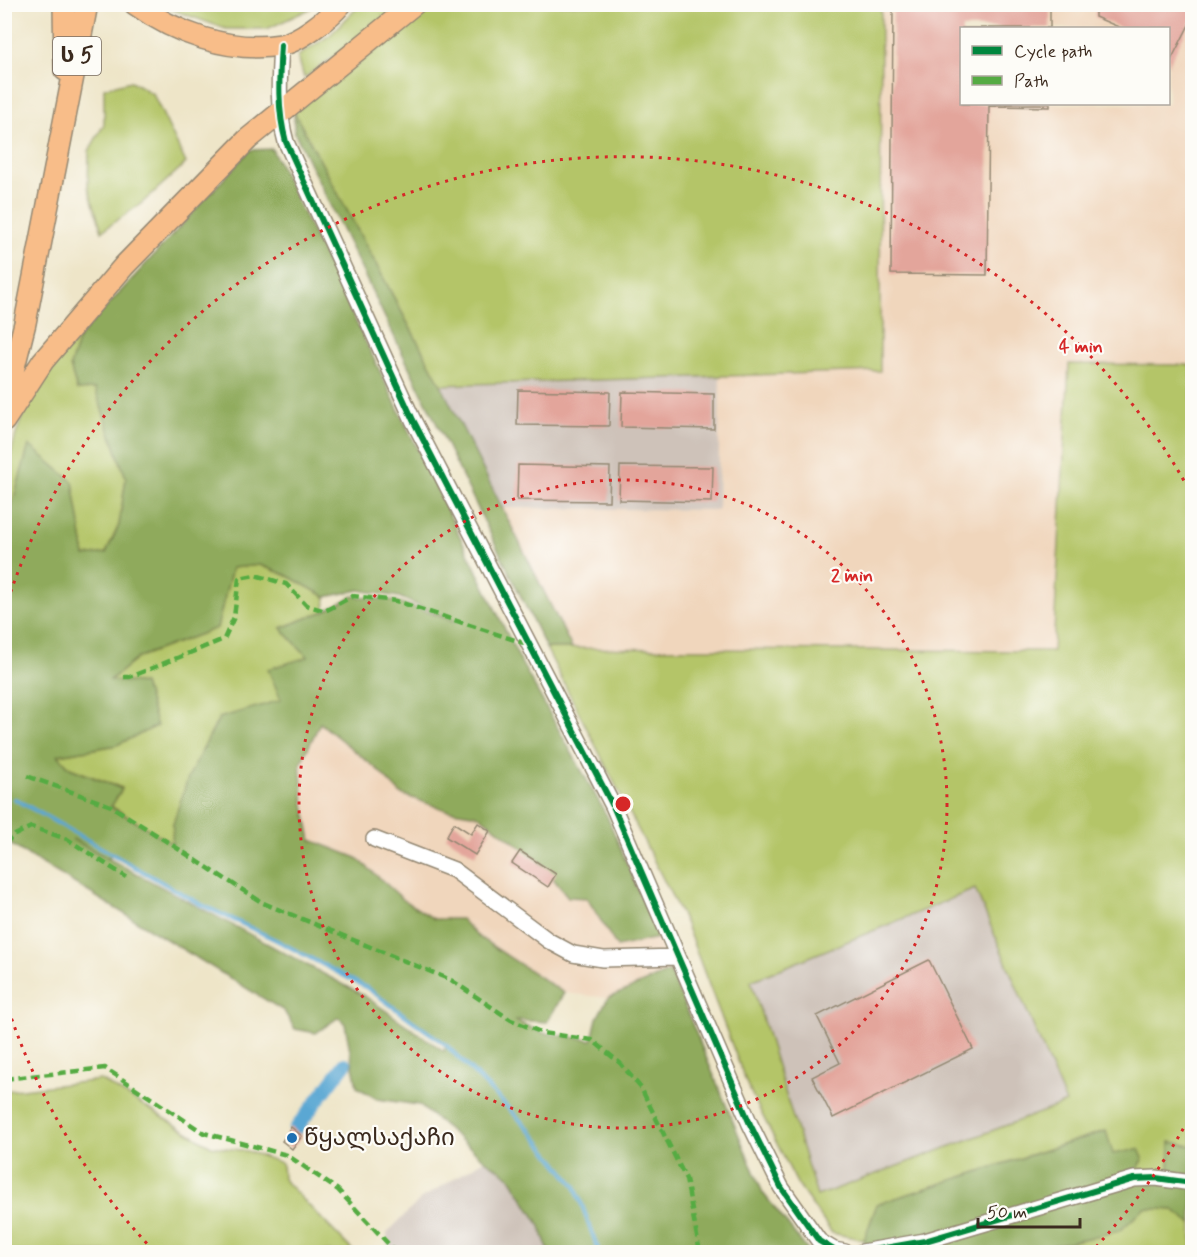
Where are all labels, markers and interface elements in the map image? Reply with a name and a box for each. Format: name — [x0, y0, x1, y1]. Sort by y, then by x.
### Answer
legend — [960, 27, 1170, 105]
road number: ს 5 — [53, 37, 101, 75]
text: Cycle path — [1014, 40, 1092, 64]
text: Path — [1014, 70, 1049, 94]
text: 4 min — [1059, 335, 1103, 359]
text: 2 min — [831, 564, 873, 588]
centre of rings — [613, 794, 633, 814]
place label: წყალსაქაჩი — [304, 1123, 455, 1154]
marker: წყალსაქაჩი — [285, 1131, 299, 1145]
scale bar — [978, 1191, 1080, 1229]
text: 50 m — [987, 1201, 1027, 1225]

